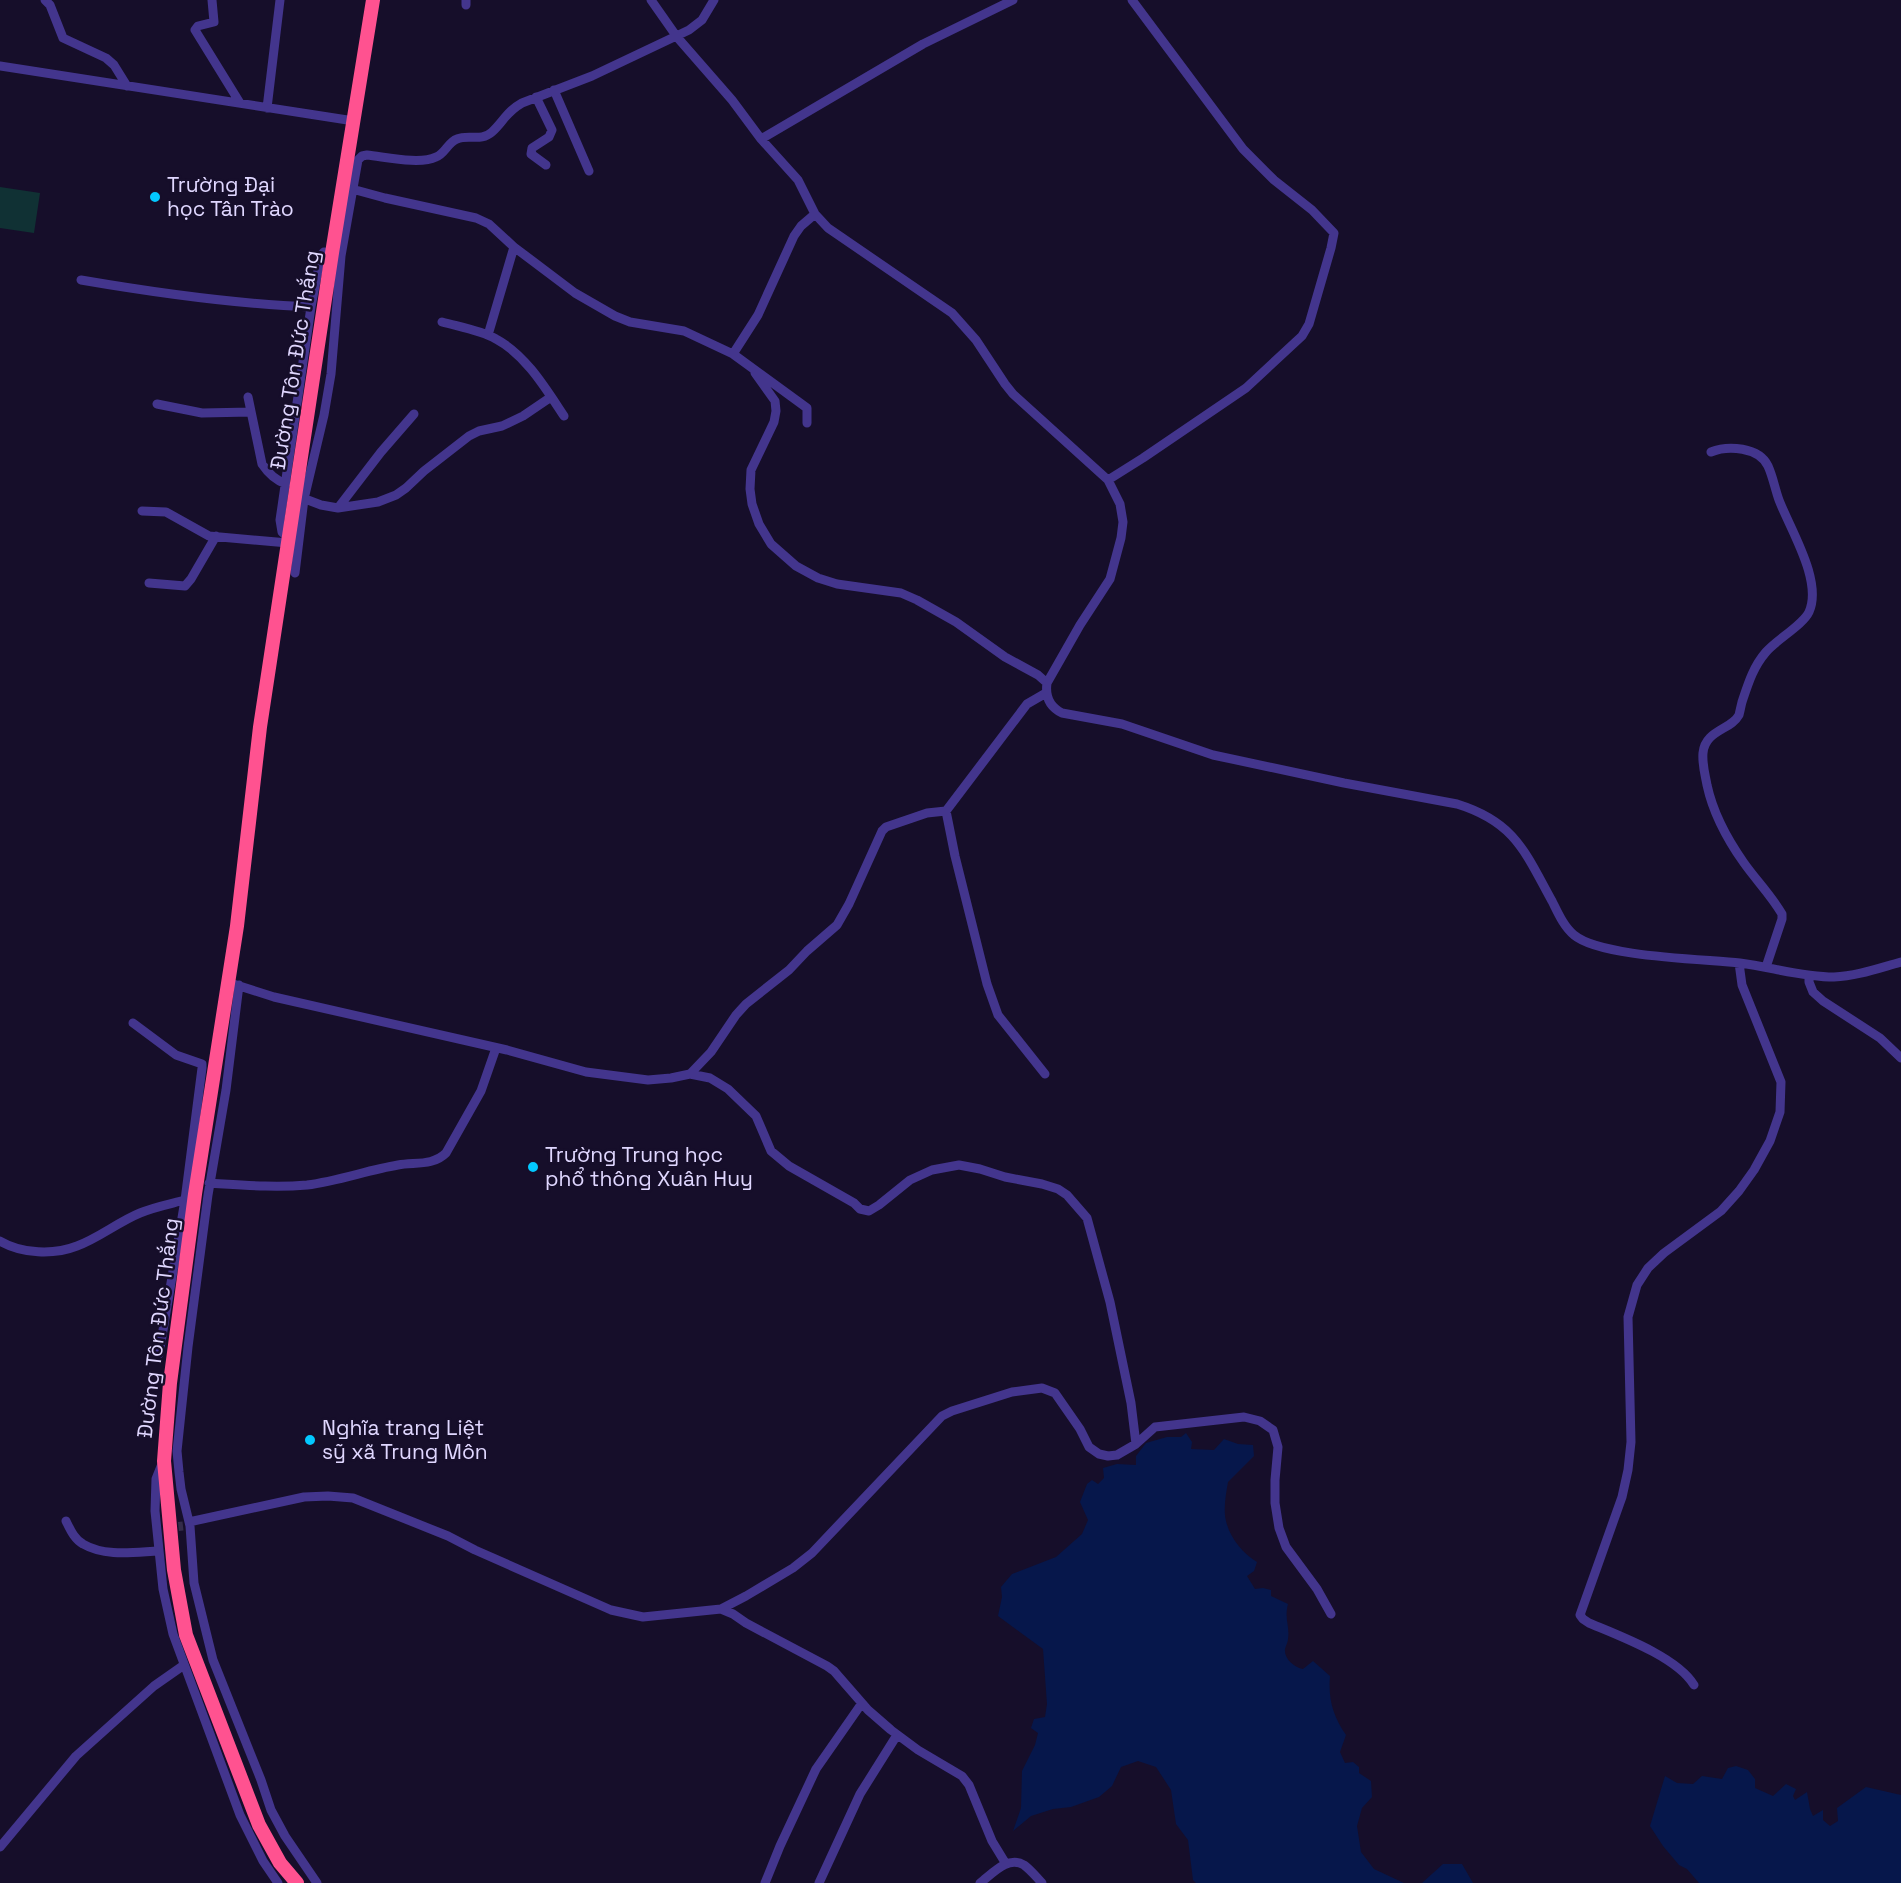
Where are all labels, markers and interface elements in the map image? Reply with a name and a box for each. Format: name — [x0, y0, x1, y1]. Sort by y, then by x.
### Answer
place label: Trường Đại học Tân Trào — [167, 171, 294, 222]
marker: Trường Đại học Tân Trào — [148, 190, 162, 204]
street label: Đường Tôn Đức Thắng — [264, 248, 325, 471]
place label: Trường Trung học phổ thông Xuân Huy — [545, 1141, 753, 1192]
marker: Trường Trung học phổ thông Xuân Huy — [526, 1160, 540, 1174]
street label: Đường Tôn Đức Thắng — [131, 1216, 184, 1439]
place label: Nghĩa trang Liệt sỹ xã Trung Môn — [322, 1414, 488, 1465]
marker: Nghĩa trang Liệt sỹ xã Trung Môn — [303, 1433, 317, 1447]

